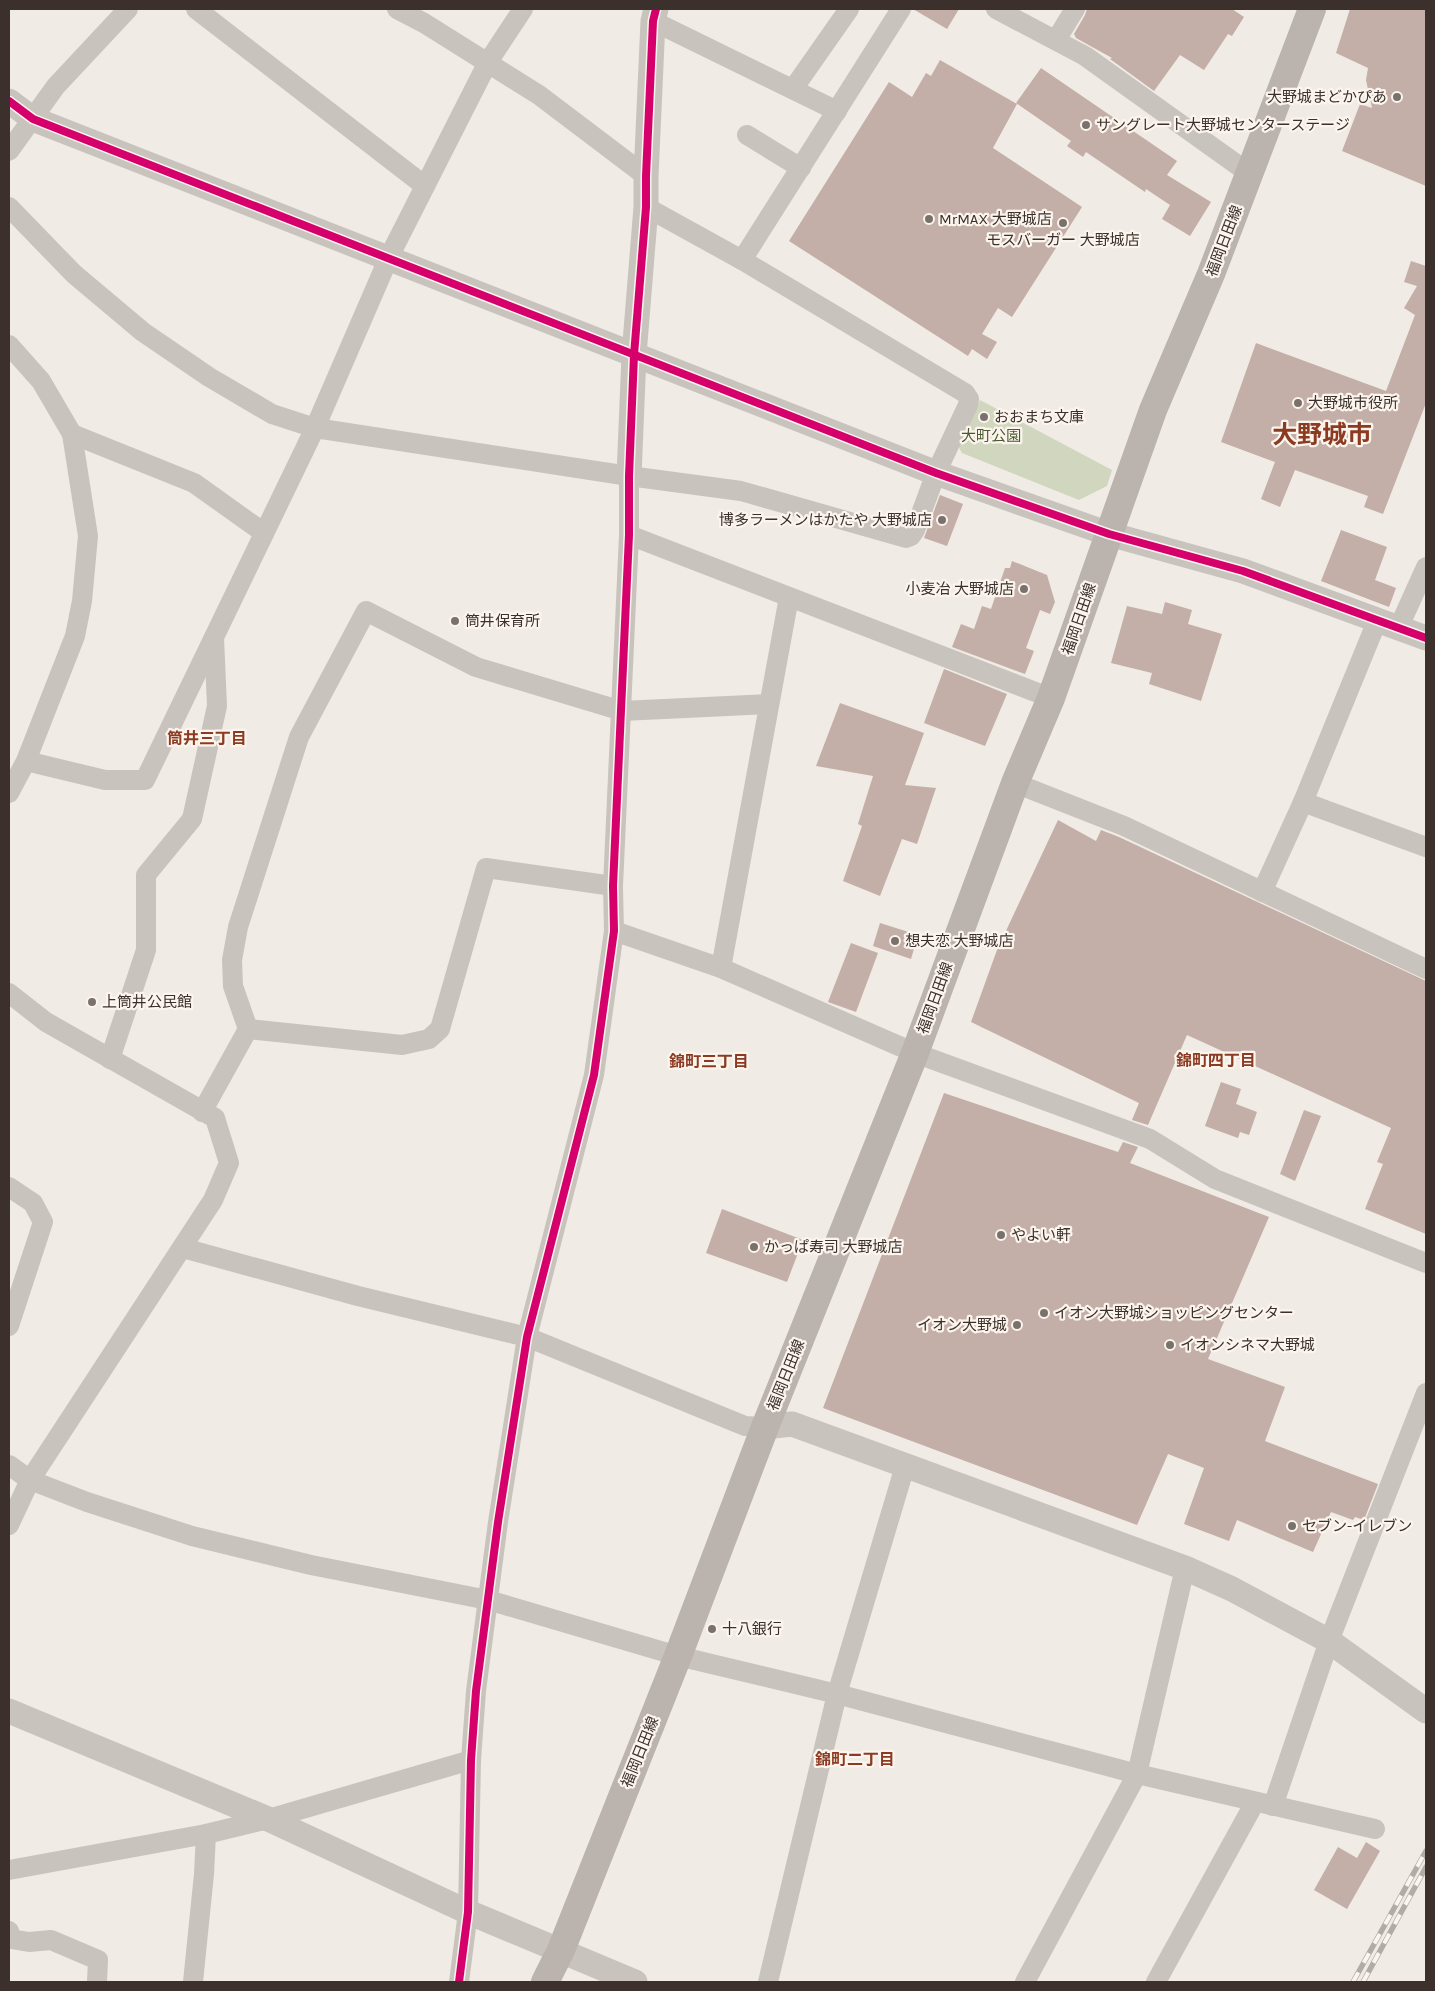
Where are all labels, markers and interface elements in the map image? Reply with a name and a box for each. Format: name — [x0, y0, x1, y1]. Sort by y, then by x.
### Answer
place label: 大野城まどかぴあ — [1267, 88, 1387, 106]
marker: 大野城まどかぴあ — [1391, 91, 1403, 103]
place label: サングレート大野城センターステージ — [1096, 116, 1350, 134]
marker: サングレート大野城センターステージ — [1080, 119, 1092, 131]
street label: 福岡日田線 — [1202, 203, 1246, 279]
place label: MrMAX 大野城店 — [939, 210, 1052, 228]
marker: MrMAX 大野城店 — [923, 213, 935, 225]
marker: モスバーガー 大野城店 — [1057, 217, 1069, 229]
place label: モスバーガー 大野城店 — [986, 231, 1140, 249]
place label: 大野城市役所 — [1308, 394, 1398, 412]
marker: 大野城市役所 — [1292, 397, 1304, 409]
place label: おおまち文庫 — [994, 408, 1084, 426]
marker: おおまち文庫 — [978, 411, 990, 423]
district label: 大野城市 — [1272, 420, 1372, 449]
park label: 大町公園 — [961, 427, 1021, 445]
place label: 博多ラーメンはかたや 大野城店 — [719, 511, 932, 529]
marker: 博多ラーメンはかたや 大野城店 — [936, 514, 948, 526]
place label: 小麦冶 大野城店 — [905, 580, 1014, 598]
street label: 福岡日田線 — [1058, 581, 1100, 657]
marker: 小麦冶 大野城店 — [1018, 583, 1030, 595]
place label: 筒井保育所 — [465, 612, 540, 630]
marker: 筒井保育所 — [449, 615, 461, 627]
district label: 筒井三丁目 — [167, 729, 247, 748]
place label: 想夫恋 大野城店 — [905, 932, 1014, 950]
marker: 想夫恋 大野城店 — [889, 935, 901, 947]
street label: 福岡日田線 — [914, 960, 956, 1036]
place label: 上筒井公民館 — [102, 993, 192, 1011]
marker: 上筒井公民館 — [86, 996, 98, 1008]
district label: 錦町四丁目 — [1176, 1051, 1256, 1070]
district label: 錦町三丁目 — [669, 1052, 749, 1071]
place label: やよい軒 — [1011, 1226, 1071, 1244]
marker: やよい軒 — [995, 1229, 1007, 1241]
place label: かっぱ寿司 大野城店 — [764, 1238, 903, 1256]
marker: かっぱ寿司 大野城店 — [748, 1241, 760, 1253]
place label: イオン大野城ショッピングセンター — [1054, 1304, 1294, 1322]
marker: イオン大野城ショッピングセンター — [1038, 1307, 1050, 1319]
place label: イオン大野城 — [917, 1316, 1007, 1334]
marker: イオン大野城 — [1011, 1319, 1023, 1331]
place label: イオンシネマ大野城 — [1180, 1336, 1315, 1354]
street label: 福岡日田線 — [764, 1337, 808, 1413]
marker: イオンシネマ大野城 — [1164, 1339, 1176, 1351]
place label: セブン-イレブン — [1302, 1517, 1412, 1535]
marker: セブン-イレブン — [1286, 1520, 1298, 1532]
place label: 十八銀行 — [722, 1620, 782, 1638]
marker: 十八銀行 — [706, 1623, 718, 1635]
street label: 福岡日田線 — [618, 1714, 662, 1790]
district label: 錦町二丁目 — [815, 1750, 895, 1769]

